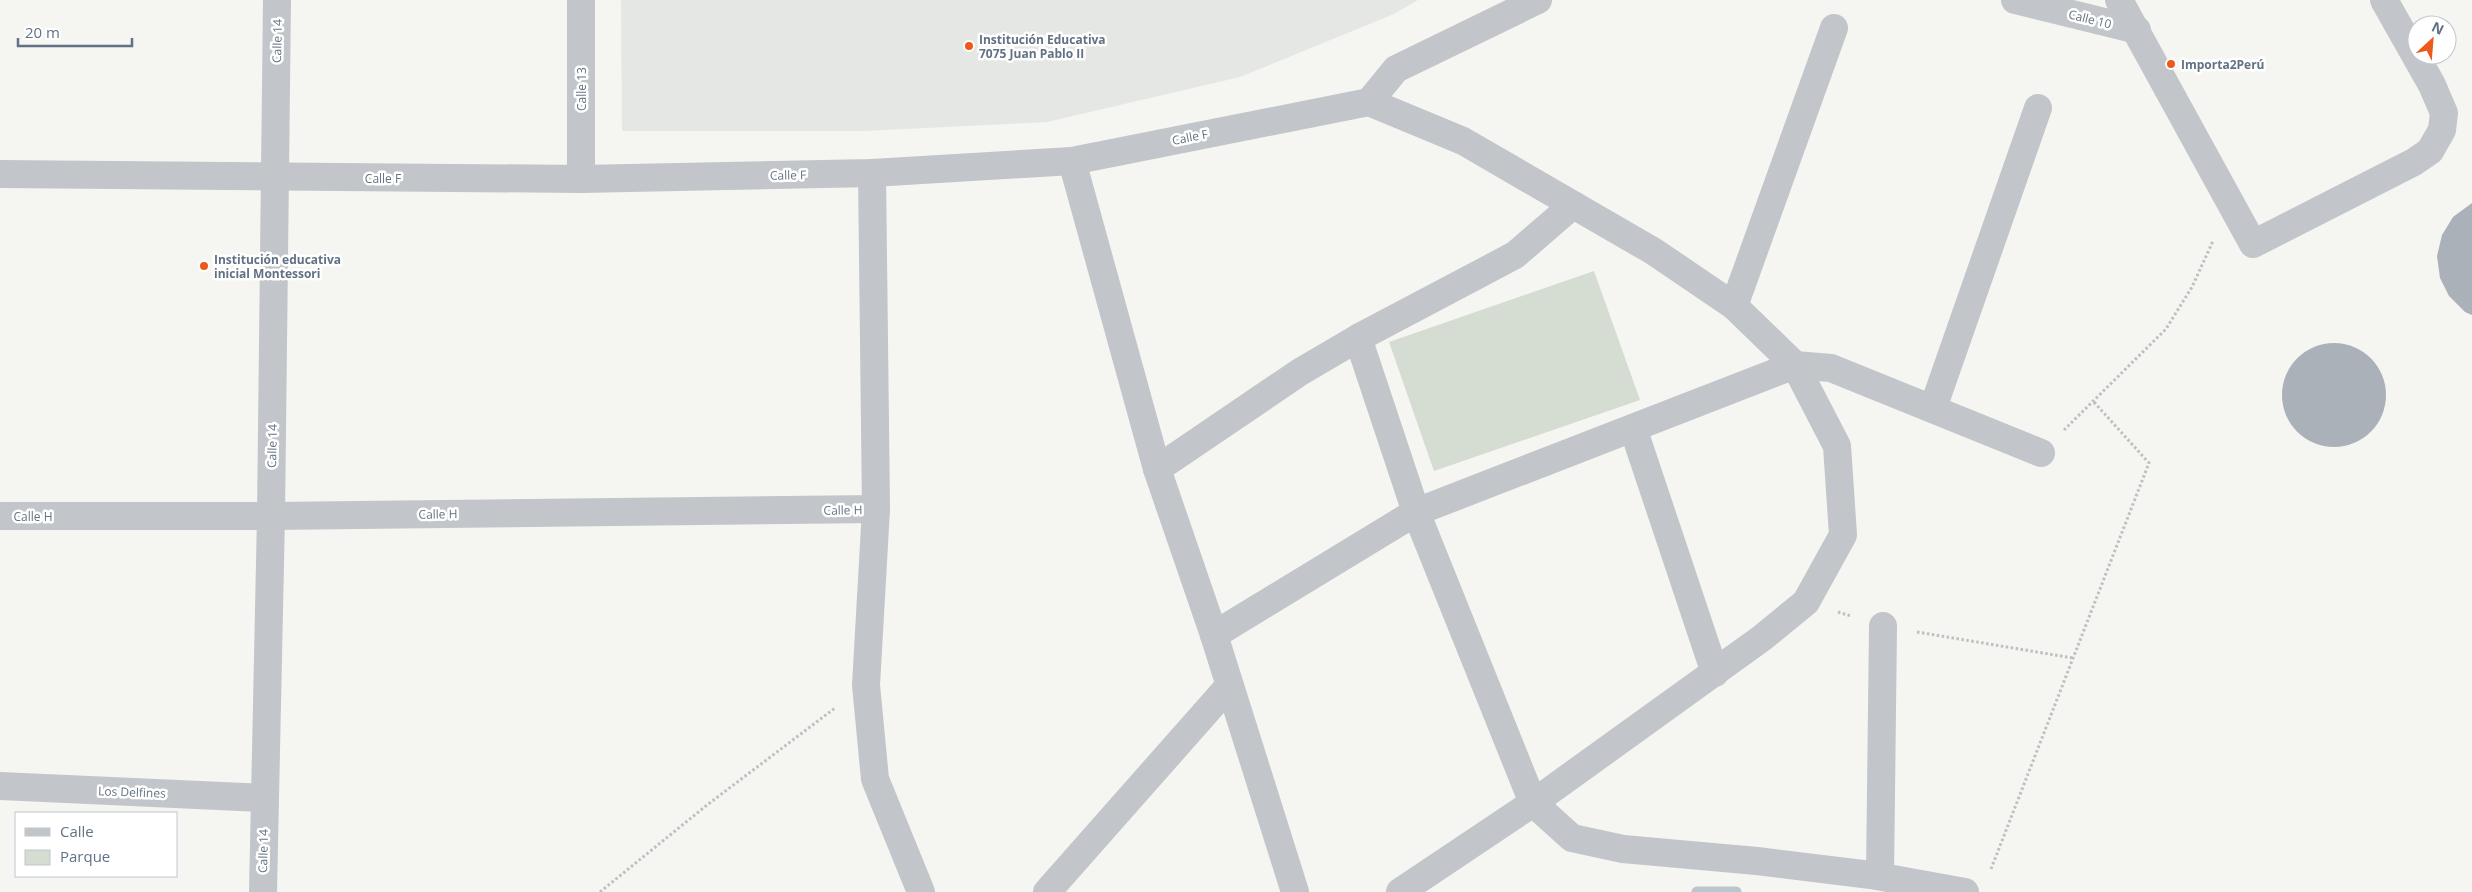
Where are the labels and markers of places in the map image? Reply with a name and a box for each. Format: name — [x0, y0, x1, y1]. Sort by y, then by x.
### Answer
place label: Institución Educativa 7075 Juan Pablo II — [979, 31, 1106, 62]
marker: Institución Educativa 7075 Juan Pablo II — [963, 40, 975, 52]
place label: Importa2Perú — [2181, 56, 2265, 73]
marker: Importa2Perú — [2165, 58, 2177, 70]
place label: Institución educativa inicial Montessori — [214, 251, 341, 282]
marker: Institución educativa inicial Montessori — [198, 260, 210, 272]

